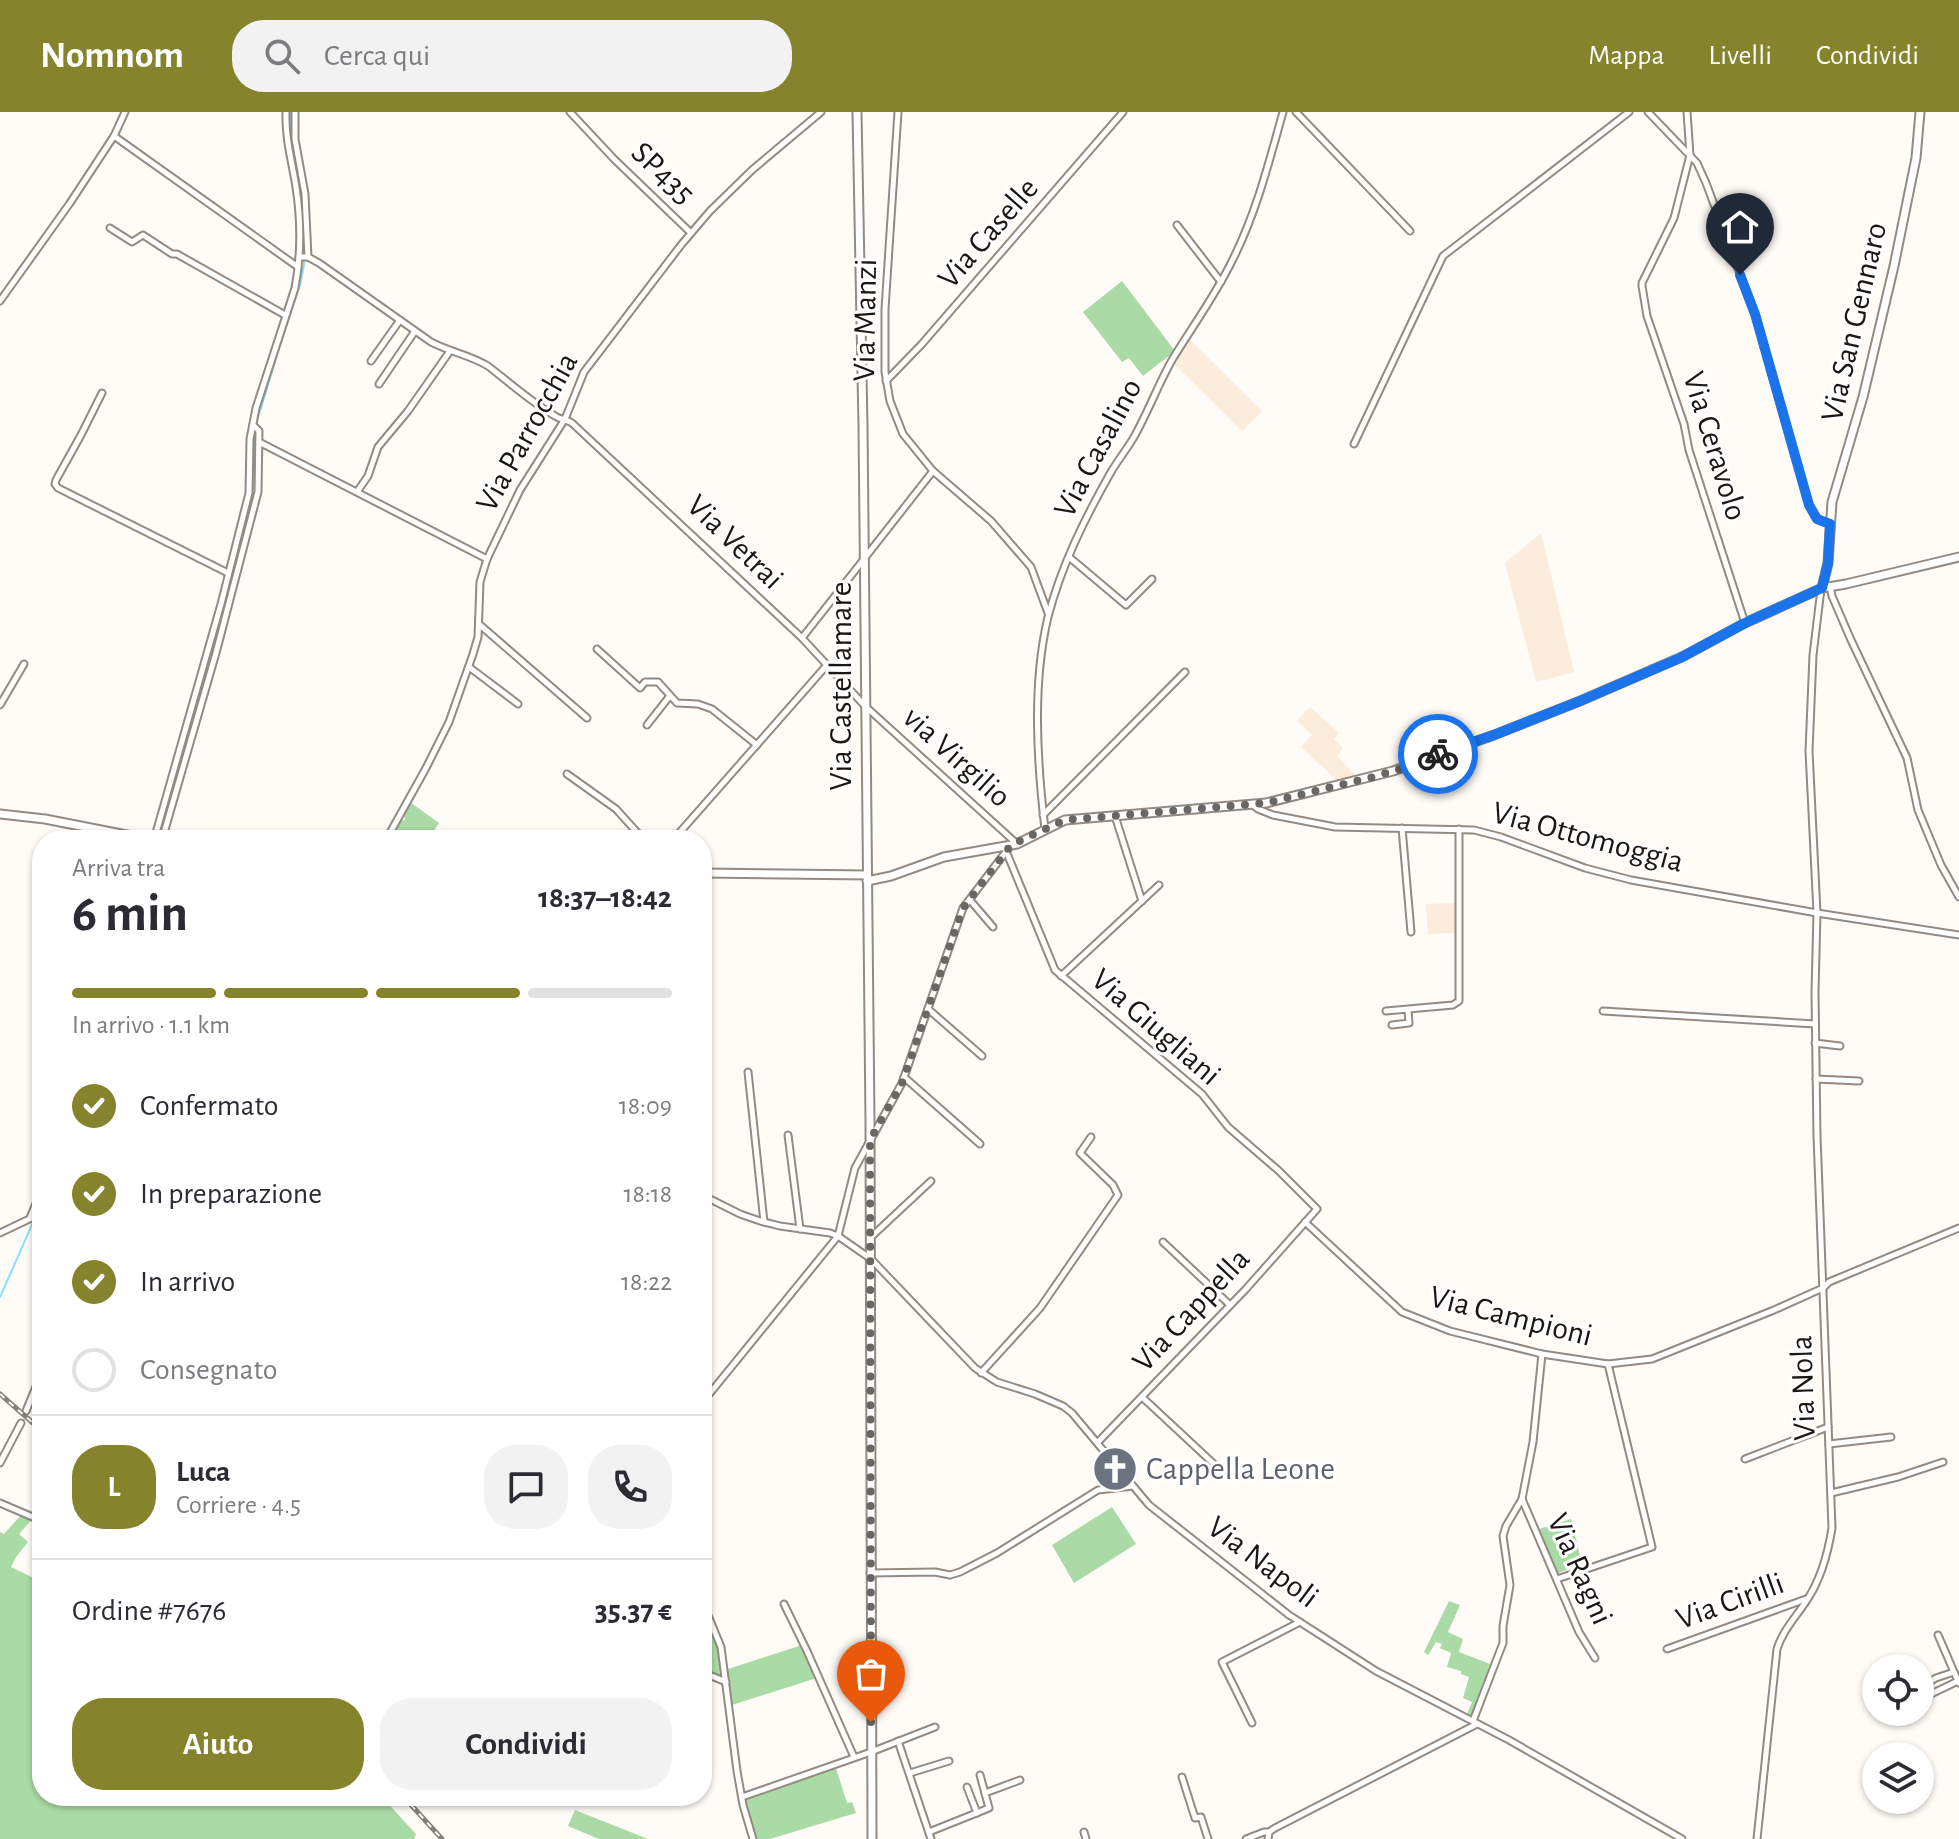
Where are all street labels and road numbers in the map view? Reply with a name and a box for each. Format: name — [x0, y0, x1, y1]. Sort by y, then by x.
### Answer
street label: SP435 — [625, 136, 701, 210]
street label: Via Caselle — [932, 172, 1044, 294]
street label: Via San Gennaro — [1816, 219, 1892, 425]
street label: Via Manzi — [848, 258, 882, 382]
street label: Via Parrocchia — [470, 347, 584, 517]
street label: Via Ceravolo — [1677, 368, 1753, 524]
street label: Via Casalino — [1048, 373, 1148, 523]
street label: Via Vetrai — [681, 489, 789, 595]
street label: Via Castellamare — [825, 581, 857, 791]
street label: via Virgilio — [897, 701, 1017, 813]
street label: Via Ottomoggia — [1489, 796, 1687, 878]
street label: Via Giugliani — [1085, 963, 1227, 1091]
street label: Via Cappella — [1126, 1242, 1256, 1378]
street label: Via Campioni — [1426, 1280, 1596, 1352]
street label: Via Nola — [1785, 1335, 1821, 1441]
street label: Via Ragni — [1541, 1509, 1619, 1629]
street label: Via Napoli — [1202, 1510, 1324, 1614]
street label: Via Cirilli — [1672, 1567, 1788, 1635]

